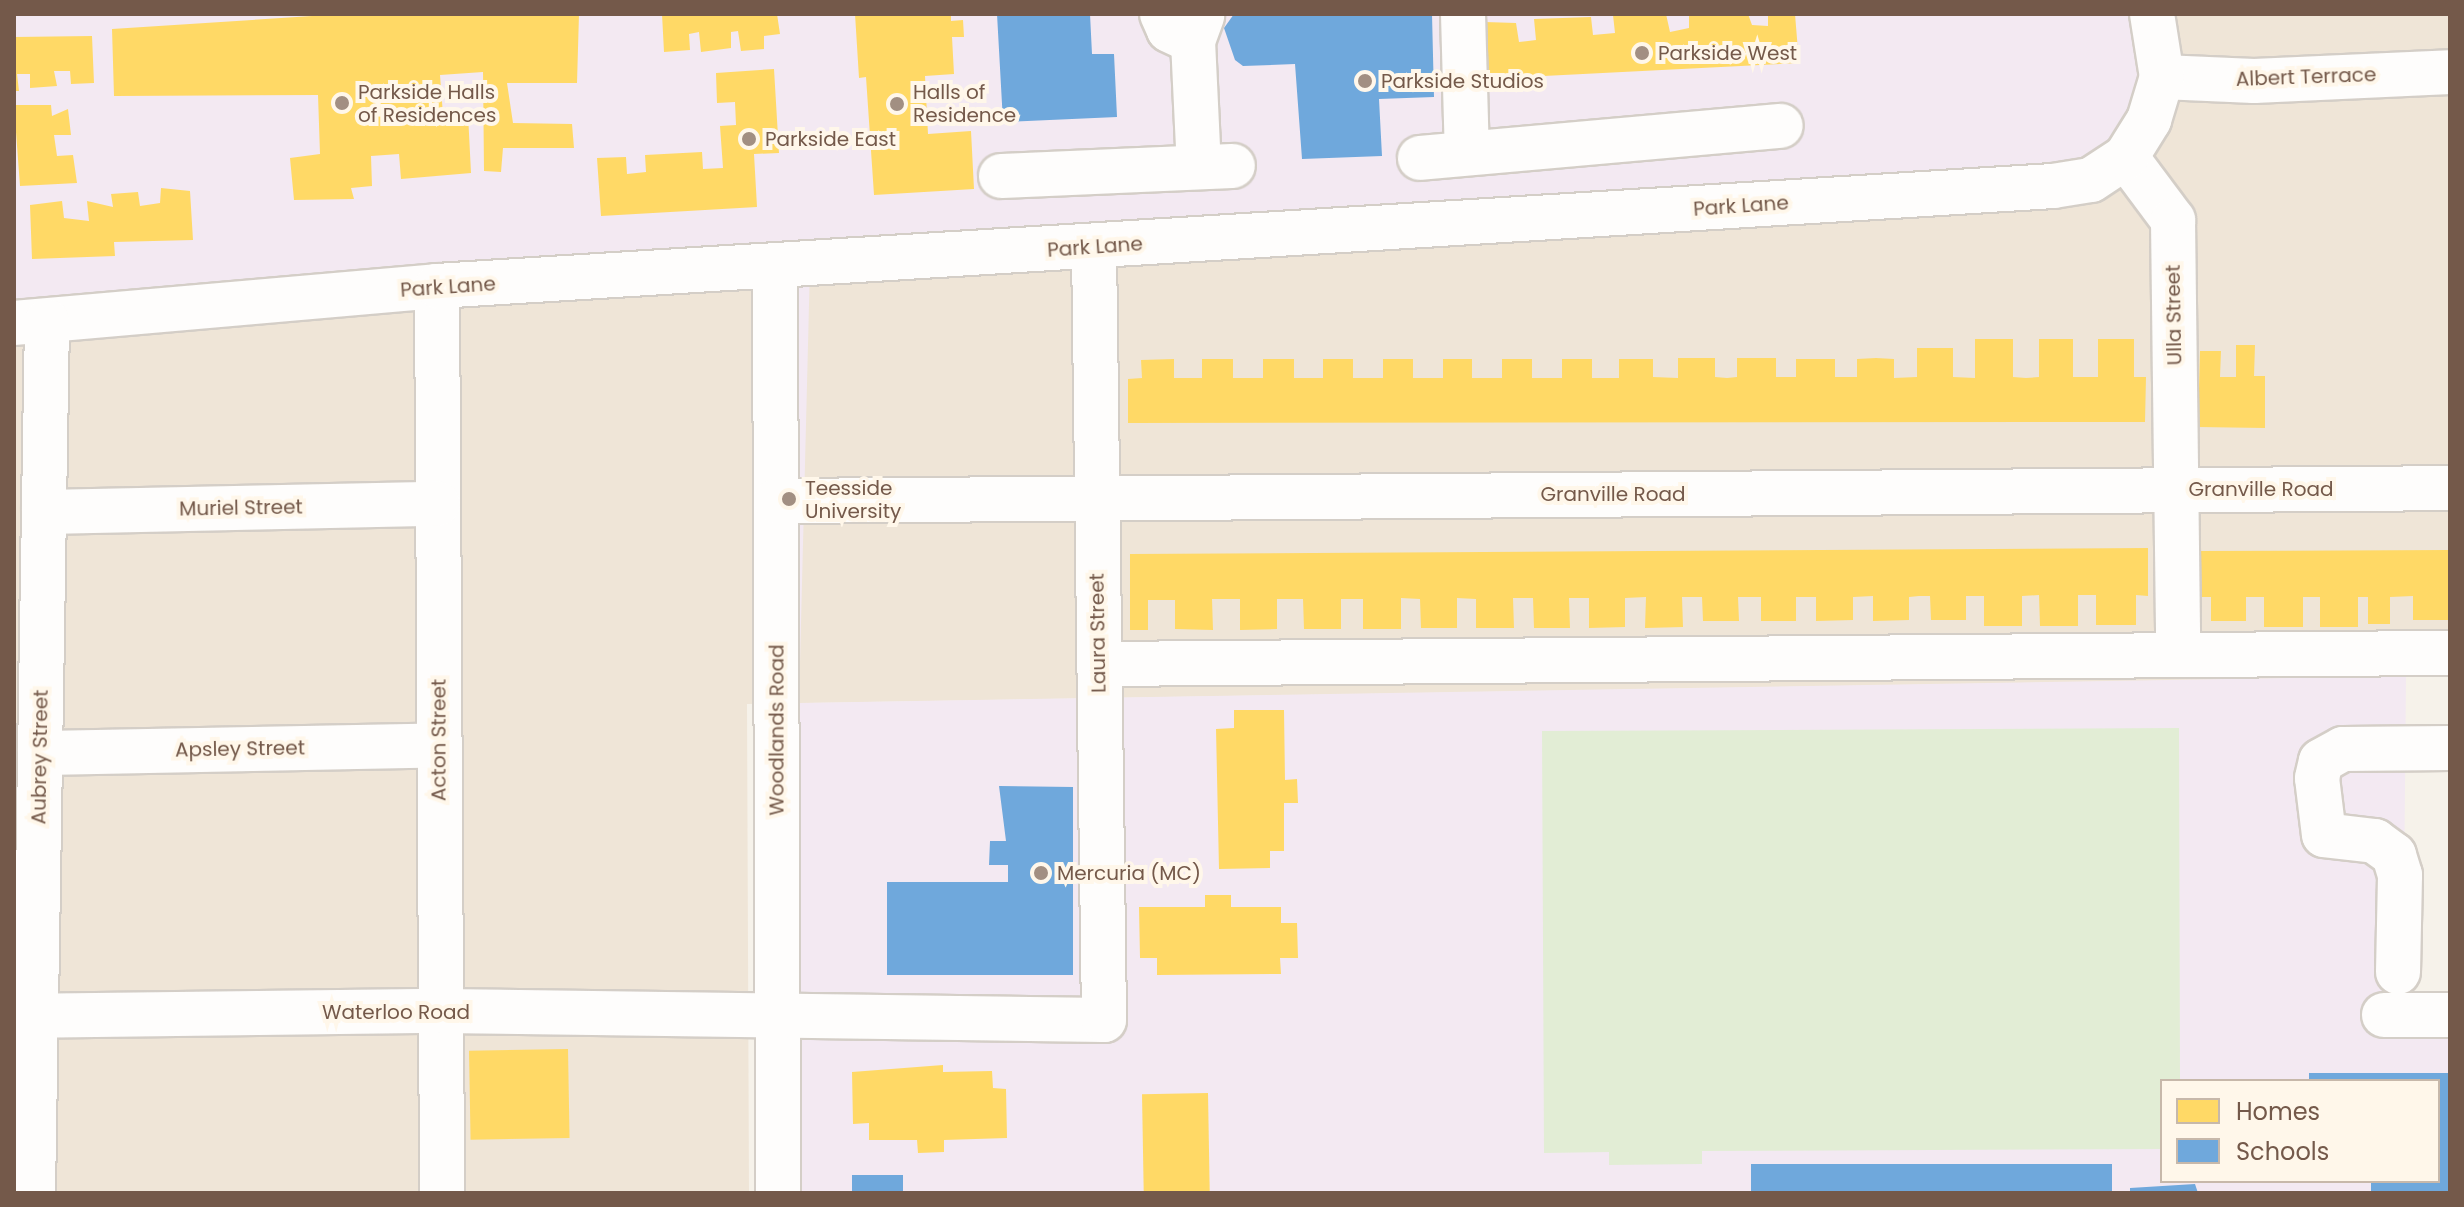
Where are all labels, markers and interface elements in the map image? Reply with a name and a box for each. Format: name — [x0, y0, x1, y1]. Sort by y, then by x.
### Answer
place label: Parkside West — [1658, 41, 1797, 65]
marker: Parkside West — [1633, 44, 1651, 62]
street label: Albert Terrace — [2235, 63, 2377, 91]
place label: Parkside Studios — [1381, 69, 1544, 93]
marker: Parkside Studios — [1356, 72, 1374, 90]
place label: Parkside Halls of Residences — [358, 80, 496, 127]
place label: Halls of Residence — [913, 80, 1016, 127]
marker: Parkside Halls of Residences — [333, 94, 351, 112]
marker: Halls of Residence — [888, 95, 906, 113]
place label: Parkside East — [765, 127, 896, 151]
marker: Parkside East — [740, 130, 758, 148]
street label: Park Lane — [1692, 191, 1790, 221]
street label: Park Lane — [1046, 232, 1144, 262]
street label: Ulla Street — [2161, 264, 2187, 366]
street label: Park Lane — [399, 272, 497, 302]
place label: Teesside University — [805, 476, 901, 523]
street label: Granville Road — [2188, 477, 2334, 501]
street label: Granville Road — [1540, 482, 1686, 506]
marker: Teesside University — [780, 490, 798, 508]
street label: Muriel Street — [179, 495, 303, 521]
street label: Laura Street — [1085, 573, 1111, 693]
street label: Woodlands Road — [765, 644, 789, 816]
street label: Acton Street — [427, 679, 451, 801]
street label: Aubrey Street — [27, 689, 53, 825]
street label: Apsley Street — [175, 736, 305, 762]
place label: Mercuria (MC) — [1057, 861, 1201, 885]
marker: Mercuria (MC) — [1032, 864, 1050, 882]
street label: Waterloo Road — [322, 1000, 470, 1024]
legend — [2160, 1079, 2440, 1183]
text: Homes — [2236, 1095, 2320, 1128]
text: Schools — [2236, 1135, 2329, 1168]

